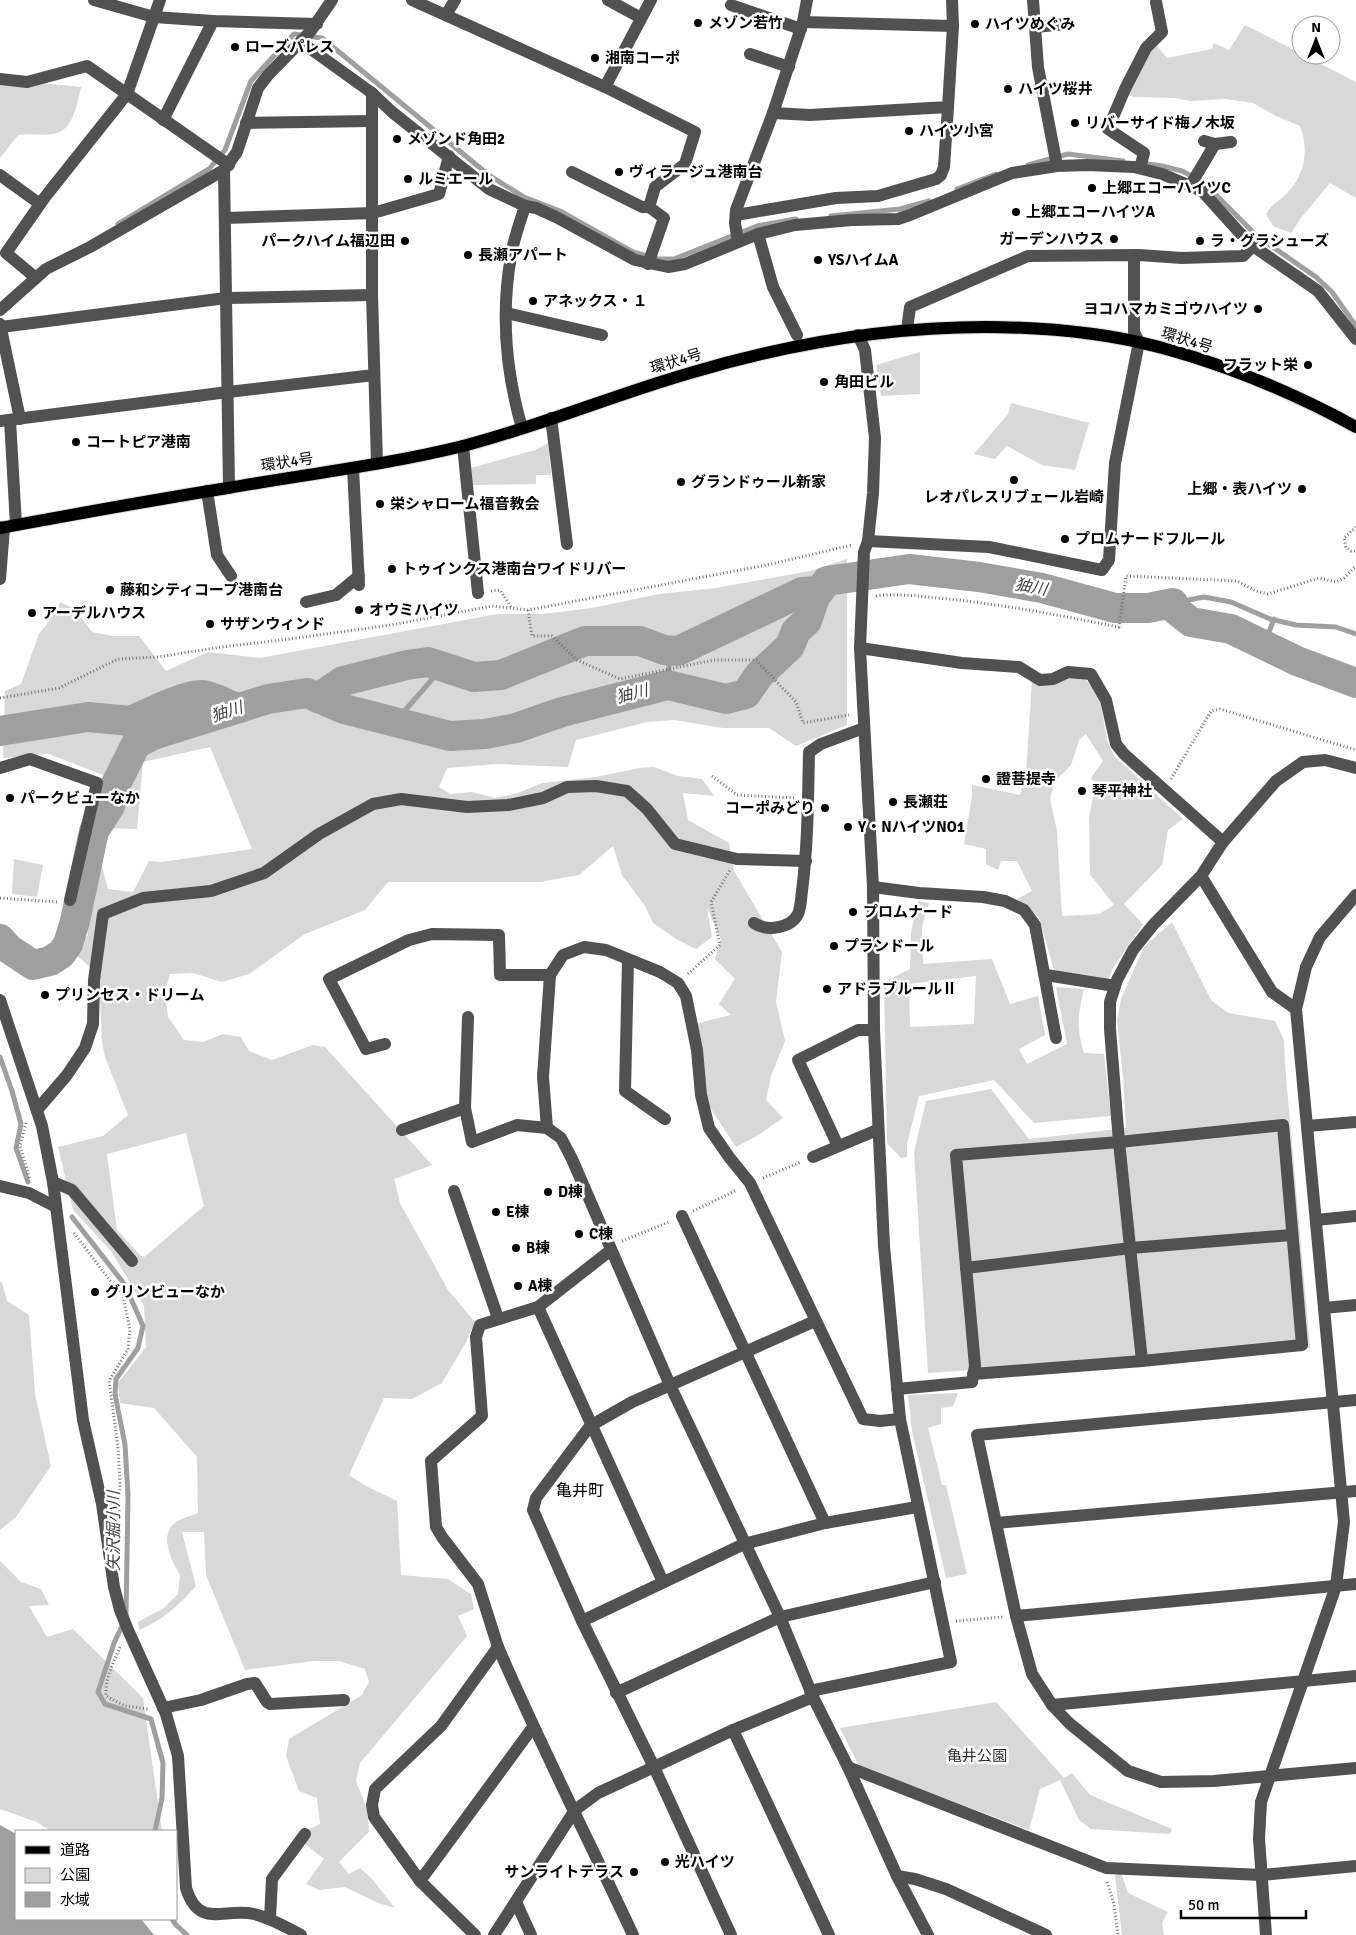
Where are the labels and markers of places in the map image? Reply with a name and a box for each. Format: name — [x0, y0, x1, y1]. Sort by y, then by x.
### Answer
place label: メゾン若竹 — [708, 14, 783, 32]
place label: ハイツめぐみ — [985, 15, 1075, 33]
marker: メゾン若竹 — [692, 17, 704, 29]
marker: ハイツめぐみ — [969, 18, 981, 30]
place label: ローズパレス — [245, 38, 334, 56]
marker: ローズパレス — [229, 41, 241, 53]
place label: 湘南コーポ — [605, 49, 680, 67]
marker: 湘南コーポ — [589, 52, 601, 64]
place label: ハイツ桜井 — [1018, 80, 1093, 98]
marker: ハイツ桜井 — [1002, 83, 1014, 95]
place label: リバーサイド梅ノ木坂 — [1085, 114, 1235, 132]
marker: リバーサイド梅ノ木坂 — [1069, 117, 1081, 129]
place label: ハイツ小宮 — [919, 122, 994, 140]
marker: ハイツ小宮 — [903, 125, 915, 137]
place label: メゾンド角田2 — [407, 130, 505, 148]
marker: メゾンド角田2 — [391, 133, 403, 145]
place label: ヴィラージュ港南台 — [629, 163, 763, 181]
marker: ヴィラージュ港南台 — [613, 166, 625, 178]
place label: ルミエール — [418, 170, 493, 188]
marker: ルミエール — [402, 173, 414, 185]
place label: 上郷エコーハイツC — [1102, 179, 1231, 197]
marker: 上郷エコーハイツC — [1086, 182, 1098, 194]
place label: 上郷エコーハイツA — [1026, 203, 1155, 221]
marker: 上郷エコーハイツA — [1010, 206, 1022, 218]
place label: ガーデンハウス — [999, 230, 1104, 248]
place label: パークハイム福辺田 — [261, 232, 395, 250]
place label: ラ・グラシューズ — [1210, 232, 1329, 250]
marker: ガーデンハウス — [1108, 233, 1120, 245]
marker: パークハイム福辺田 — [399, 235, 411, 247]
marker: ラ・グラシューズ — [1194, 235, 1206, 247]
place label: 長瀬アパート — [478, 246, 568, 264]
marker: 長瀬アパート — [462, 249, 474, 261]
place label: YSハイムA — [827, 251, 899, 269]
marker: YSハイムA — [812, 254, 824, 266]
place label: アネックス・１ — [543, 292, 648, 310]
marker: アネックス・１ — [527, 295, 539, 307]
place label: ヨコハマカミゴウハイツ — [1083, 300, 1248, 318]
marker: ヨコハマカミゴウハイツ — [1252, 303, 1264, 315]
place label: フラット栄 — [1223, 356, 1298, 374]
marker: フラット栄 — [1302, 359, 1314, 371]
place label: 角田ビル — [834, 373, 894, 391]
marker: 角田ビル — [818, 376, 830, 388]
place label: コートピア港南 — [86, 433, 191, 451]
marker: コートピア港南 — [70, 436, 82, 448]
place label: グランドゥール新家 — [691, 473, 826, 491]
marker: レオパレスリブェール岩崎 — [1008, 474, 1020, 486]
marker: グランドゥール新家 — [675, 476, 687, 488]
place label: 上郷・表ハイツ — [1187, 480, 1292, 498]
marker: 上郷・表ハイツ — [1296, 483, 1308, 495]
place label: レオパレスリブェール岩崎 — [924, 488, 1104, 506]
place label: 栄シャローム福音教会 — [390, 495, 540, 513]
marker: 栄シャローム福音教会 — [374, 498, 386, 510]
place label: プロムナードフルール — [1075, 530, 1225, 548]
marker: プロムナードフルール — [1059, 533, 1071, 545]
place label: トゥインクス港南台ワイドリバー — [402, 560, 627, 578]
marker: トゥインクス港南台ワイドリバー — [386, 563, 398, 575]
place label: 藤和シティコープ港南台 — [120, 581, 283, 599]
marker: 藤和シティコープ港南台 — [104, 584, 116, 596]
place label: オウミハイツ — [369, 601, 459, 619]
place label: アーデルハウス — [42, 604, 146, 622]
marker: オウミハイツ — [353, 604, 365, 616]
marker: アーデルハウス — [26, 607, 38, 619]
place label: サザンウィンド — [220, 615, 325, 633]
marker: サザンウィンド — [204, 618, 216, 630]
place label: 證菩提寺 — [996, 770, 1056, 788]
marker: 證菩提寺 — [980, 773, 992, 785]
place label: 琴平神社 — [1092, 782, 1152, 800]
marker: 琴平神社 — [1076, 785, 1088, 797]
place label: パークビューなか — [20, 789, 140, 807]
marker: パークビューなか — [4, 792, 16, 804]
place label: 長瀬荘 — [903, 793, 948, 811]
marker: 長瀬荘 — [887, 796, 899, 808]
place label: コーポみどり — [725, 799, 815, 817]
marker: コーポみどり — [819, 802, 831, 814]
place label: Y・NハイツNO1 — [857, 818, 965, 836]
marker: Y・NハイツNO1 — [842, 821, 854, 833]
place label: プロムナード — [863, 903, 953, 921]
marker: プロムナード — [847, 906, 859, 918]
place label: プランドール — [844, 937, 934, 955]
marker: プランドール — [828, 940, 840, 952]
place label: アドラブルールⅡ — [837, 980, 957, 998]
marker: アドラブルールⅡ — [821, 983, 833, 995]
place label: プリンセス・ドリーム — [55, 986, 205, 1004]
marker: プリンセス・ドリーム — [39, 989, 51, 1001]
place label: D棟 — [558, 1183, 583, 1201]
marker: D棟 — [542, 1186, 554, 1198]
place label: E棟 — [506, 1203, 530, 1221]
marker: E棟 — [490, 1206, 502, 1218]
place label: C棟 — [589, 1225, 613, 1243]
marker: C棟 — [573, 1228, 585, 1240]
place label: B棟 — [526, 1239, 550, 1257]
marker: B棟 — [510, 1242, 522, 1254]
place label: A棟 — [528, 1277, 553, 1295]
marker: A棟 — [512, 1280, 524, 1292]
place label: グリンビューなか — [105, 1283, 225, 1301]
marker: グリンビューなか — [89, 1286, 101, 1298]
place label: 光ハイツ — [675, 1853, 735, 1871]
marker: 光ハイツ — [659, 1856, 671, 1868]
place label: サンライトテラス — [504, 1863, 624, 1881]
marker: サンライトテラス — [628, 1866, 640, 1878]

